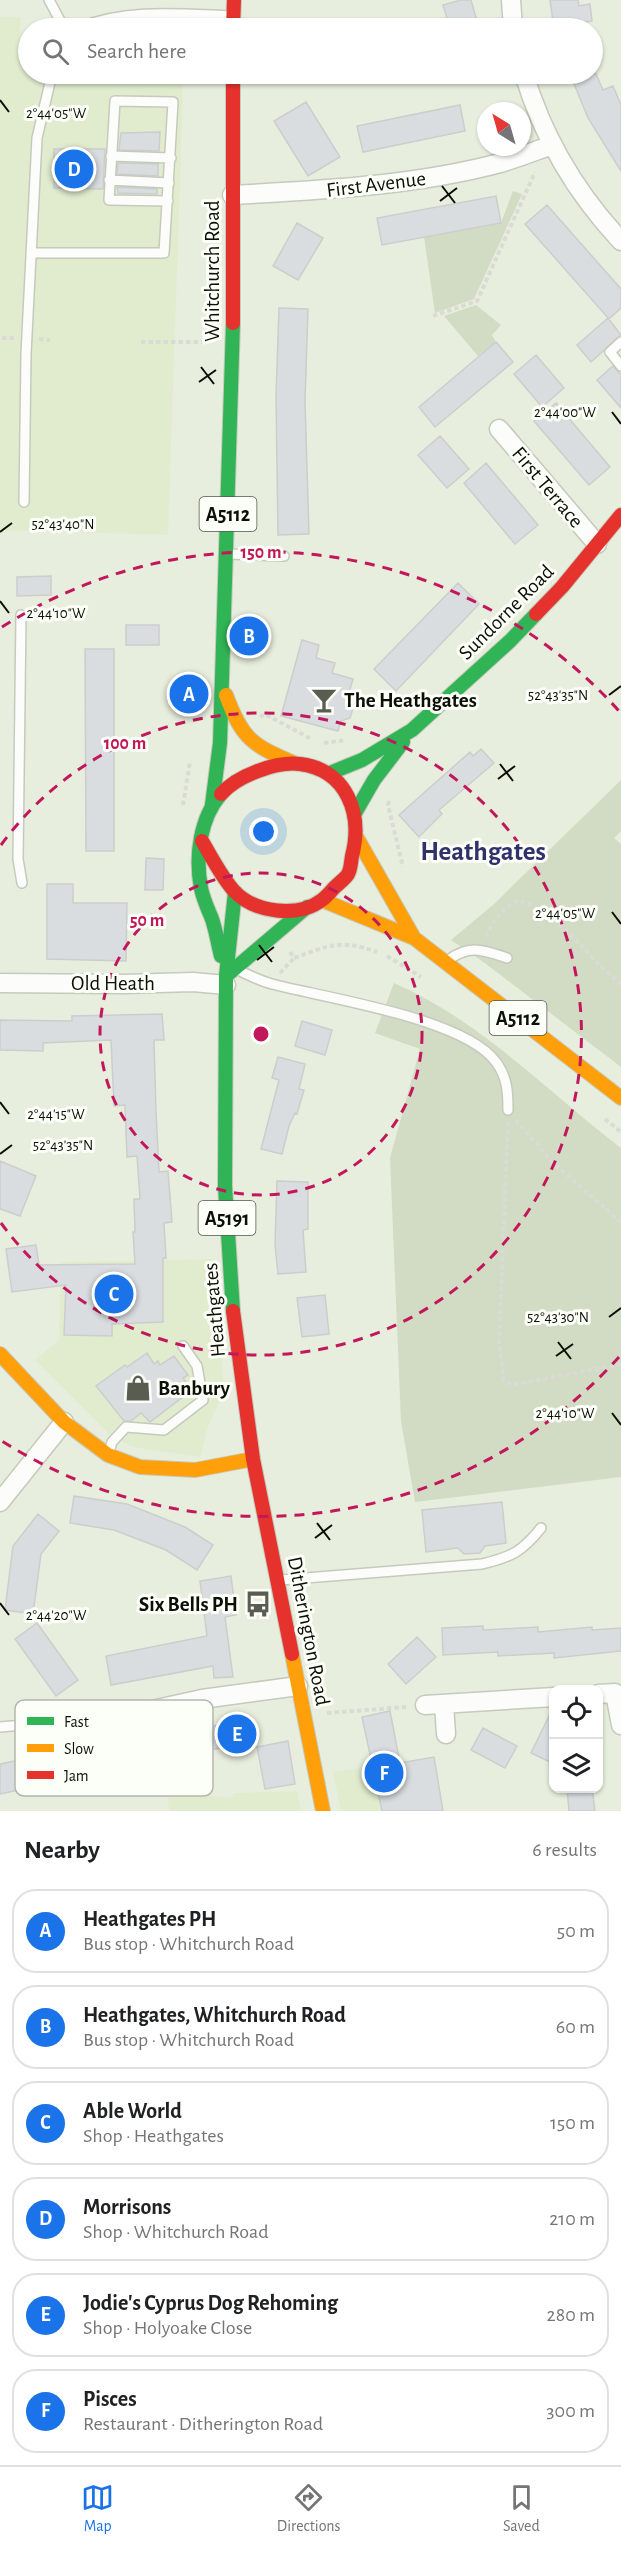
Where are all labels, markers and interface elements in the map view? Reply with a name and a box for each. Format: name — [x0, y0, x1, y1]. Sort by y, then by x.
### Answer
search box — [18, 18, 603, 84]
icon: search — [39, 35, 72, 68]
text: Search here — [87, 40, 186, 62]
north arrow — [477, 102, 531, 156]
text: 2°44'05"W — [26, 106, 87, 121]
pin: D — [54, 146, 94, 192]
street label: First Avenue — [325, 168, 427, 201]
street label: Whitchurch Road — [202, 200, 223, 342]
text: 2°44'00"W — [534, 405, 596, 420]
street label: First Terrace — [508, 443, 587, 532]
road number: A5112 — [200, 497, 256, 531]
text: 52°43'40"N — [32, 517, 94, 532]
text: 150 m — [241, 544, 281, 562]
street label: Sundorne Road — [455, 561, 558, 664]
text: 2°44'10"W — [26, 606, 86, 621]
pin: B — [230, 614, 268, 658]
pin: A — [170, 672, 208, 716]
bar icon: The Heathgates — [309, 685, 339, 715]
text: 52°43'35"N — [528, 688, 588, 703]
place label: The Heathgates — [344, 690, 477, 711]
text: 100 m — [104, 735, 146, 753]
your location — [249, 817, 278, 846]
district label: Heathgates — [420, 838, 546, 865]
text: 2°44'05"W — [535, 906, 596, 921]
text: 50 m — [130, 912, 164, 930]
street label: Old Heath — [71, 973, 155, 994]
road number: A5112 — [490, 1001, 546, 1035]
centre of rings — [251, 1024, 271, 1044]
text: 2°44'15"W — [27, 1107, 85, 1122]
text: 52°43'35"N — [33, 1138, 93, 1153]
road number: A5191 — [198, 1201, 256, 1235]
street label: Heathgates — [200, 1262, 229, 1358]
pin: C — [94, 1272, 134, 1316]
text: 52°43'30"N — [527, 1310, 589, 1325]
shop icon: Banbury — [123, 1373, 153, 1403]
place label: Banbury — [158, 1378, 230, 1399]
text: 2°44'10"W — [535, 1406, 595, 1421]
street label: Ditherington Road — [284, 1555, 333, 1708]
bus stop icon: Six Bells PH — [243, 1589, 273, 1619]
place label: Six Bells PH — [139, 1594, 238, 1615]
text: 2°44'20"W — [26, 1608, 87, 1623]
map controls — [549, 1685, 603, 1793]
button: locate — [549, 1685, 603, 1739]
legend — [15, 1700, 213, 1796]
pin: E — [218, 1712, 256, 1756]
text: Fast — [64, 1714, 89, 1730]
button: layers — [549, 1739, 603, 1793]
text: Slow — [64, 1741, 94, 1757]
pin: F — [364, 1750, 404, 1796]
text: Jam — [64, 1768, 89, 1784]
text: Nearby — [24, 1837, 100, 1863]
text: 6 results — [532, 1840, 597, 1860]
text: Heathgates PH — [83, 1908, 216, 1930]
text: A — [40, 1921, 52, 1941]
text: 50 m — [557, 1921, 595, 1941]
text: Bus stop · Whitchurch Road — [83, 1934, 294, 1954]
text: Heathgates, Whitchurch Road — [83, 2004, 346, 2026]
text: B — [40, 2017, 51, 2037]
text: 60 m — [556, 2017, 595, 2037]
text: Bus stop · Whitchurch Road — [83, 2030, 294, 2050]
text: Able World — [83, 2100, 182, 2122]
text: C — [40, 2113, 51, 2133]
text: 150 m — [550, 2113, 595, 2133]
text: Shop · Heathgates — [83, 2126, 224, 2146]
text: Morrisons — [83, 2196, 171, 2218]
text: D — [39, 2209, 52, 2229]
text: 210 m — [549, 2209, 595, 2229]
text: Shop · Whitchurch Road — [83, 2222, 269, 2242]
text: Jodie's Cyprus Dog Rehoming — [83, 2292, 338, 2314]
text: E — [40, 2305, 51, 2325]
text: 280 m — [547, 2305, 595, 2325]
text: Shop · Holyoake Close — [83, 2318, 252, 2338]
text: Pisces — [83, 2388, 137, 2410]
text: F — [41, 2401, 50, 2421]
text: 300 m — [546, 2401, 595, 2421]
text: Restaurant · Ditherington Road — [83, 2414, 323, 2434]
tab: Map — [81, 2481, 114, 2536]
tab: Directions — [277, 2481, 341, 2536]
tab: Saved — [503, 2481, 540, 2536]

